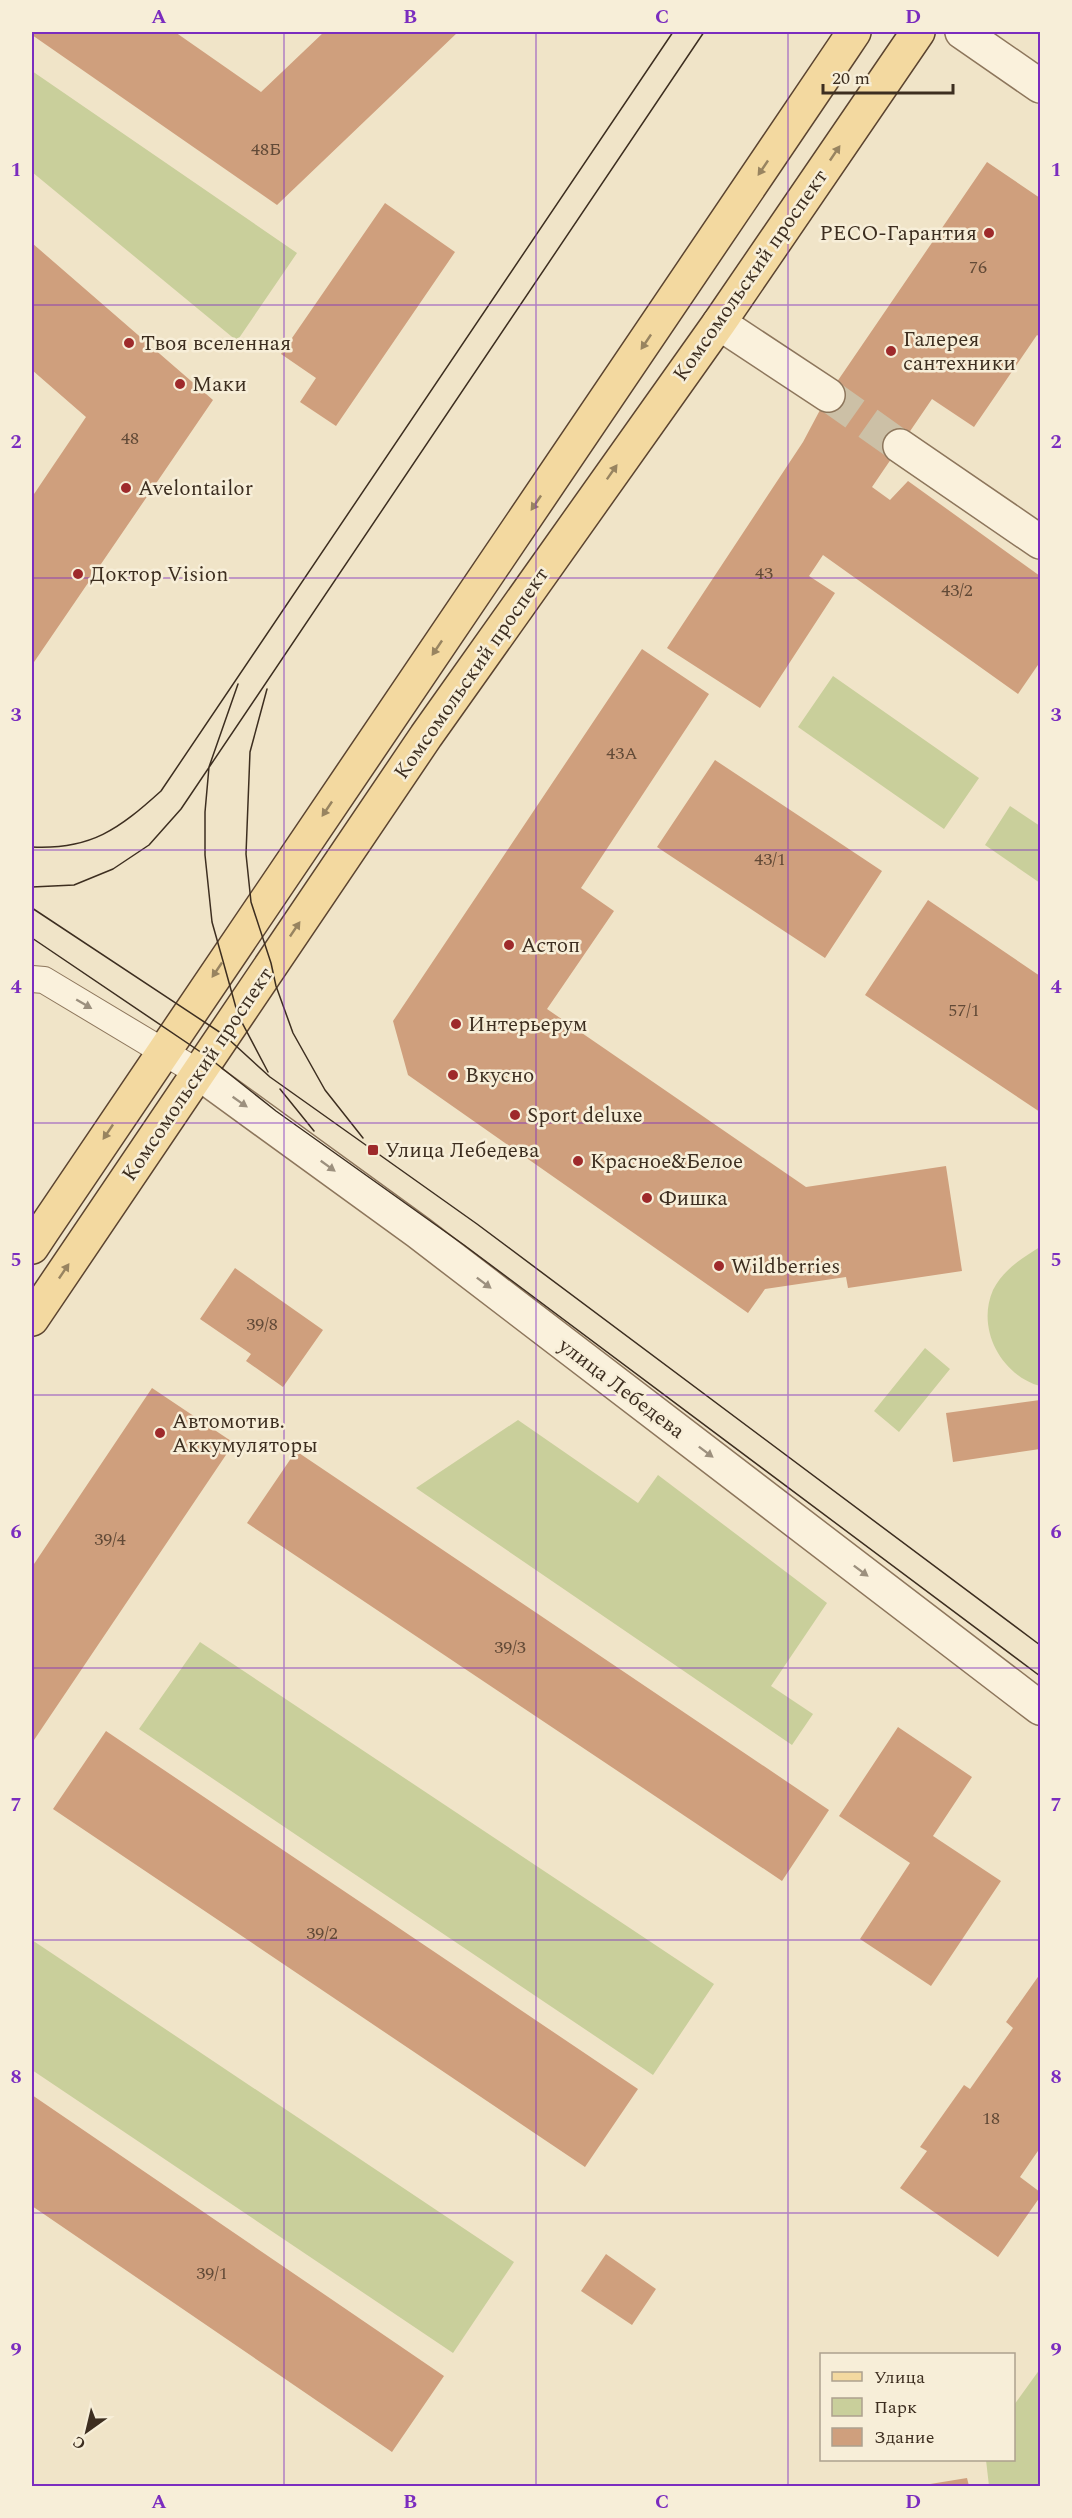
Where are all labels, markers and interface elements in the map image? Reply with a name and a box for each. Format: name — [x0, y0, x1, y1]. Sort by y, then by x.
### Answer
text: A — [151, 2, 167, 32]
text: B — [403, 2, 417, 32]
text: C — [655, 2, 669, 32]
text: D — [905, 2, 921, 32]
scale bar — [823, 57, 954, 95]
text: 20 m — [832, 65, 870, 92]
house number: 48Б — [251, 136, 281, 163]
one-way arrow — [829, 146, 841, 162]
text: 1 — [10, 155, 22, 185]
text: 1 — [1050, 155, 1062, 185]
one-way arrow — [757, 159, 769, 175]
street label: Комсомольский проспект — [665, 163, 836, 388]
place label: РЕСО-Гарантия — [819, 218, 977, 250]
marker: РЕСО-Гарантия — [982, 226, 996, 240]
house number: 76 — [969, 254, 987, 281]
place label: Галерея сантехники — [903, 324, 1016, 380]
place label: Твоя вселенная — [141, 328, 291, 360]
one-way arrow — [641, 334, 652, 350]
marker: Твоя вселенная — [122, 336, 136, 350]
marker: Галерея сантехники — [884, 344, 898, 358]
place label: Маки — [192, 369, 247, 401]
marker: Маки — [173, 377, 187, 391]
house number: 48 — [121, 425, 139, 452]
text: 2 — [10, 427, 22, 457]
text: 2 — [1050, 427, 1062, 457]
one-way arrow — [606, 465, 618, 480]
place label: Avelontailor — [138, 473, 253, 505]
marker: Avelontailor — [119, 481, 133, 495]
one-way arrow — [531, 495, 542, 511]
place label: Доктор Vision — [90, 559, 228, 591]
house number: 43 — [755, 560, 773, 587]
street label: Комсомольский проспект — [386, 561, 557, 786]
marker: Доктор Vision — [71, 567, 85, 581]
house number: 43/2 — [941, 577, 973, 604]
one-way arrow — [432, 640, 443, 656]
text: 3 — [10, 700, 22, 730]
text: 3 — [1050, 700, 1062, 730]
house number: 43А — [606, 740, 638, 767]
one-way arrow — [322, 801, 333, 817]
house number: 43/1 — [754, 846, 786, 873]
one-way arrow — [289, 920, 300, 937]
place label: Астоп — [521, 930, 580, 962]
marker: Астоп — [502, 938, 516, 952]
street label: Комсомольский проспект — [114, 961, 282, 1188]
one-way arrow — [211, 961, 223, 977]
text: 4 — [10, 972, 22, 1002]
text: 4 — [1050, 972, 1062, 1002]
house number: 57/1 — [948, 997, 980, 1024]
one-way arrow — [76, 998, 92, 1009]
place label: Интерьерум — [468, 1009, 588, 1041]
marker: Интерьерум — [449, 1017, 463, 1031]
place label: Вкусно — [465, 1060, 534, 1092]
marker: Вкусно — [446, 1068, 460, 1082]
one-way arrow — [232, 1096, 248, 1107]
place label: Sport deluxe — [527, 1100, 643, 1132]
marker: Sport deluxe — [508, 1108, 522, 1122]
one-way arrow — [103, 1124, 114, 1140]
place label: Улица Лебедева — [385, 1135, 540, 1167]
marker: Улица Лебедева — [366, 1143, 380, 1157]
place label: Красное&Белое — [590, 1146, 743, 1178]
marker: Красное&Белое — [571, 1154, 585, 1168]
one-way arrow — [320, 1160, 336, 1172]
place label: Фишка — [659, 1183, 729, 1215]
marker: Фишка — [640, 1191, 654, 1205]
text: 5 — [10, 1245, 22, 1275]
text: 5 — [1050, 1245, 1062, 1275]
place label: Wildberries — [731, 1251, 840, 1283]
marker: Wildberries — [712, 1259, 726, 1273]
one-way arrow — [58, 1263, 69, 1279]
one-way arrow — [477, 1276, 492, 1288]
house number: 39/8 — [246, 1311, 278, 1338]
street label: улица Лебедева — [550, 1330, 692, 1448]
place label: Автомотив. Аккумуляторы — [172, 1406, 318, 1462]
marker: Автомотив. Аккумуляторы — [153, 1426, 167, 1440]
one-way arrow — [698, 1446, 714, 1459]
text: 6 — [10, 1517, 22, 1547]
text: 6 — [1050, 1517, 1062, 1547]
house number: 39/4 — [94, 1526, 126, 1553]
one-way arrow — [853, 1564, 869, 1577]
house number: 39/3 — [494, 1634, 526, 1661]
text: 7 — [10, 1790, 22, 1820]
text: 7 — [1050, 1790, 1062, 1820]
house number: 39/2 — [306, 1920, 338, 1947]
text: 8 — [10, 2062, 22, 2092]
text: 8 — [1050, 2062, 1062, 2092]
house number: 18 — [982, 2105, 1000, 2132]
house number: 39/1 — [196, 2260, 228, 2287]
text: 9 — [10, 2335, 22, 2365]
text: 9 — [1050, 2335, 1062, 2365]
legend — [820, 2353, 1015, 2461]
text: Улица — [874, 2364, 925, 2391]
text: Парк — [874, 2394, 917, 2421]
north arrow — [57, 2401, 117, 2461]
text: Здание — [874, 2424, 934, 2451]
text: С — [68, 2429, 91, 2456]
text: A — [151, 2487, 167, 2517]
text: B — [403, 2487, 417, 2517]
text: C — [655, 2487, 669, 2517]
text: D — [905, 2487, 921, 2517]

